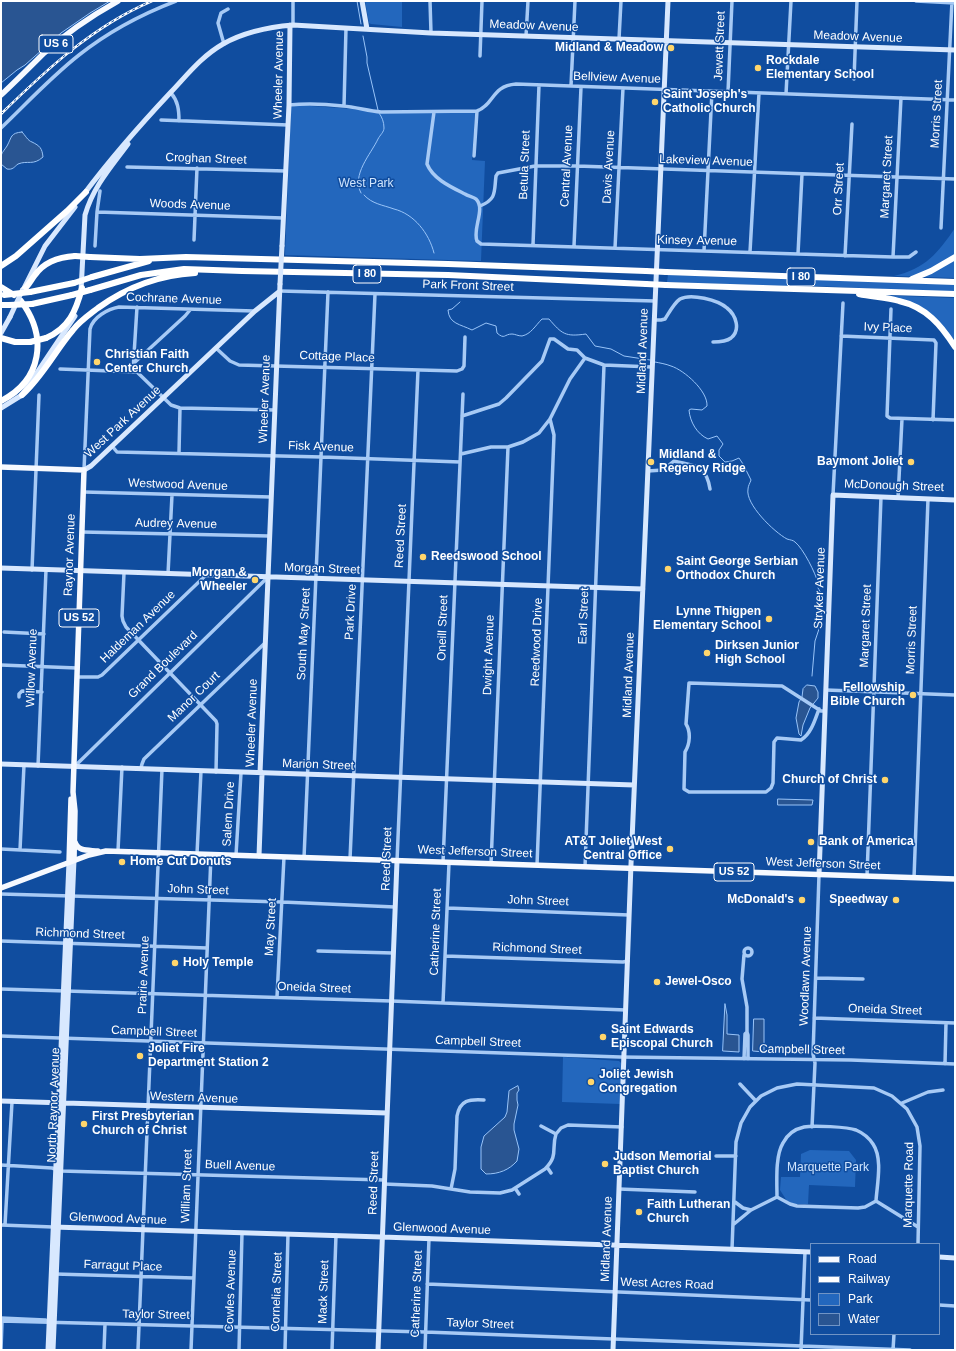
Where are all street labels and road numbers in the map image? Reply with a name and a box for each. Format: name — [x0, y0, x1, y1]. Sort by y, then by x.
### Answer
street label: Jewett Street — [712, 11, 728, 81]
street label: Meadow Avenue — [489, 17, 579, 35]
street label: Meadow Avenue — [813, 28, 903, 46]
street label: Wheeler Avenue — [271, 31, 287, 119]
road number: US 6 — [39, 35, 73, 53]
street label: Bellview Avenue — [573, 69, 661, 87]
street label: Morris Street — [928, 79, 946, 149]
street label: Central Avenue — [558, 124, 576, 208]
street label: Betula Street — [517, 130, 533, 200]
street label: Davis Avenue — [600, 130, 618, 204]
street label: Margaret Street — [878, 135, 896, 219]
street label: Croghan Street — [165, 150, 247, 168]
street label: Lakeview Avenue — [659, 152, 753, 170]
street label: Orr Street — [830, 162, 848, 216]
street label: Woods Avenue — [149, 196, 231, 214]
street label: Kinsey Avenue — [657, 233, 737, 249]
road number: I 80 — [353, 265, 381, 283]
road number: I 80 — [787, 268, 815, 286]
street label: Park Front Street — [422, 277, 514, 295]
street label: Cochrane Avenue — [126, 290, 222, 308]
street label: Midland Avenue — [634, 308, 652, 394]
street label: Ivy Place — [863, 320, 913, 336]
street label: Cottage Place — [299, 348, 375, 366]
street label: Wheeler Avenue — [256, 355, 274, 443]
street label: West Park Avenue — [82, 383, 164, 461]
street label: Fisk Avenue — [288, 439, 354, 455]
street label: Westwood Avenue — [128, 476, 228, 494]
street label: McDonough Street — [844, 477, 944, 495]
street label: Reed Street — [392, 504, 410, 568]
street label: Raynor Avenue — [61, 514, 79, 596]
street label: Audrey Avenue — [135, 516, 217, 532]
street label: Stryker Avenue — [811, 547, 829, 629]
street label: Morgan Street — [284, 560, 360, 578]
street label: Park Drive — [342, 584, 360, 640]
street label: Margaret Street — [857, 584, 875, 668]
street label: South May Street — [294, 587, 314, 681]
street label: Earl Street — [576, 587, 592, 645]
street label: Haldeman Avenue — [98, 588, 178, 666]
street label: Oneill Street — [435, 595, 451, 661]
street label: Reedwood Drive — [528, 597, 546, 687]
street label: Morris Street — [904, 605, 920, 675]
road number: US 52 — [59, 609, 99, 627]
street label: Dwight Avenue — [480, 615, 498, 695]
street label: Grand Boulevard — [125, 628, 201, 702]
street label: Willow Avenue — [23, 629, 41, 707]
street label: Midland Avenue — [620, 632, 638, 718]
street label: Manor Court — [165, 669, 223, 725]
street label: Wheeler Avenue — [243, 679, 261, 767]
street label: Marion Street — [282, 757, 354, 773]
street label: Salem Drive — [220, 781, 238, 847]
street label: Reed Street — [379, 827, 395, 891]
street label: West Jefferson Street — [417, 843, 533, 861]
street label: West Jefferson Street — [765, 855, 881, 873]
road number: US 52 — [714, 863, 754, 881]
street label: John Street — [167, 882, 229, 898]
street label: Catherine Street — [427, 888, 445, 976]
street label: John Street — [507, 893, 569, 909]
street label: May Street — [262, 898, 280, 956]
street label: Richmond Street — [35, 925, 125, 943]
street label: Woodlawn Avenue — [797, 926, 815, 1026]
street label: Prairie Avenue — [135, 936, 153, 1014]
street label: Richmond Street — [492, 940, 582, 958]
street label: Oneida Street — [277, 980, 351, 996]
street label: Oneida Street — [848, 1002, 922, 1018]
street label: Campbell Street — [111, 1023, 197, 1041]
street label: Campbell Street — [435, 1033, 521, 1051]
street label: Campbell Street — [759, 1042, 845, 1058]
street label: North Raynor Avenue — [45, 1047, 63, 1163]
street label: Western Avenue — [150, 1089, 238, 1107]
street label: Marquette Road — [901, 1142, 917, 1228]
street label: William Street — [179, 1149, 195, 1223]
street label: Reed Street — [366, 1151, 382, 1215]
street label: Buell Avenue — [205, 1158, 275, 1174]
street label: Midland Avenue — [598, 1196, 616, 1282]
street label: Glenwood Avenue — [69, 1210, 167, 1228]
street label: Glenwood Avenue — [393, 1220, 491, 1238]
street label: Cowles Avenue — [222, 1249, 240, 1333]
street label: Catherine Street — [408, 1250, 426, 1338]
street label: Cornelia Street — [268, 1252, 286, 1332]
street label: Farragut Place — [83, 1257, 163, 1275]
street label: Mack Street — [316, 1260, 332, 1324]
street label: West Acres Road — [620, 1275, 714, 1293]
street label: Taylor Street — [122, 1307, 190, 1323]
street label: Taylor Street — [446, 1316, 514, 1332]

